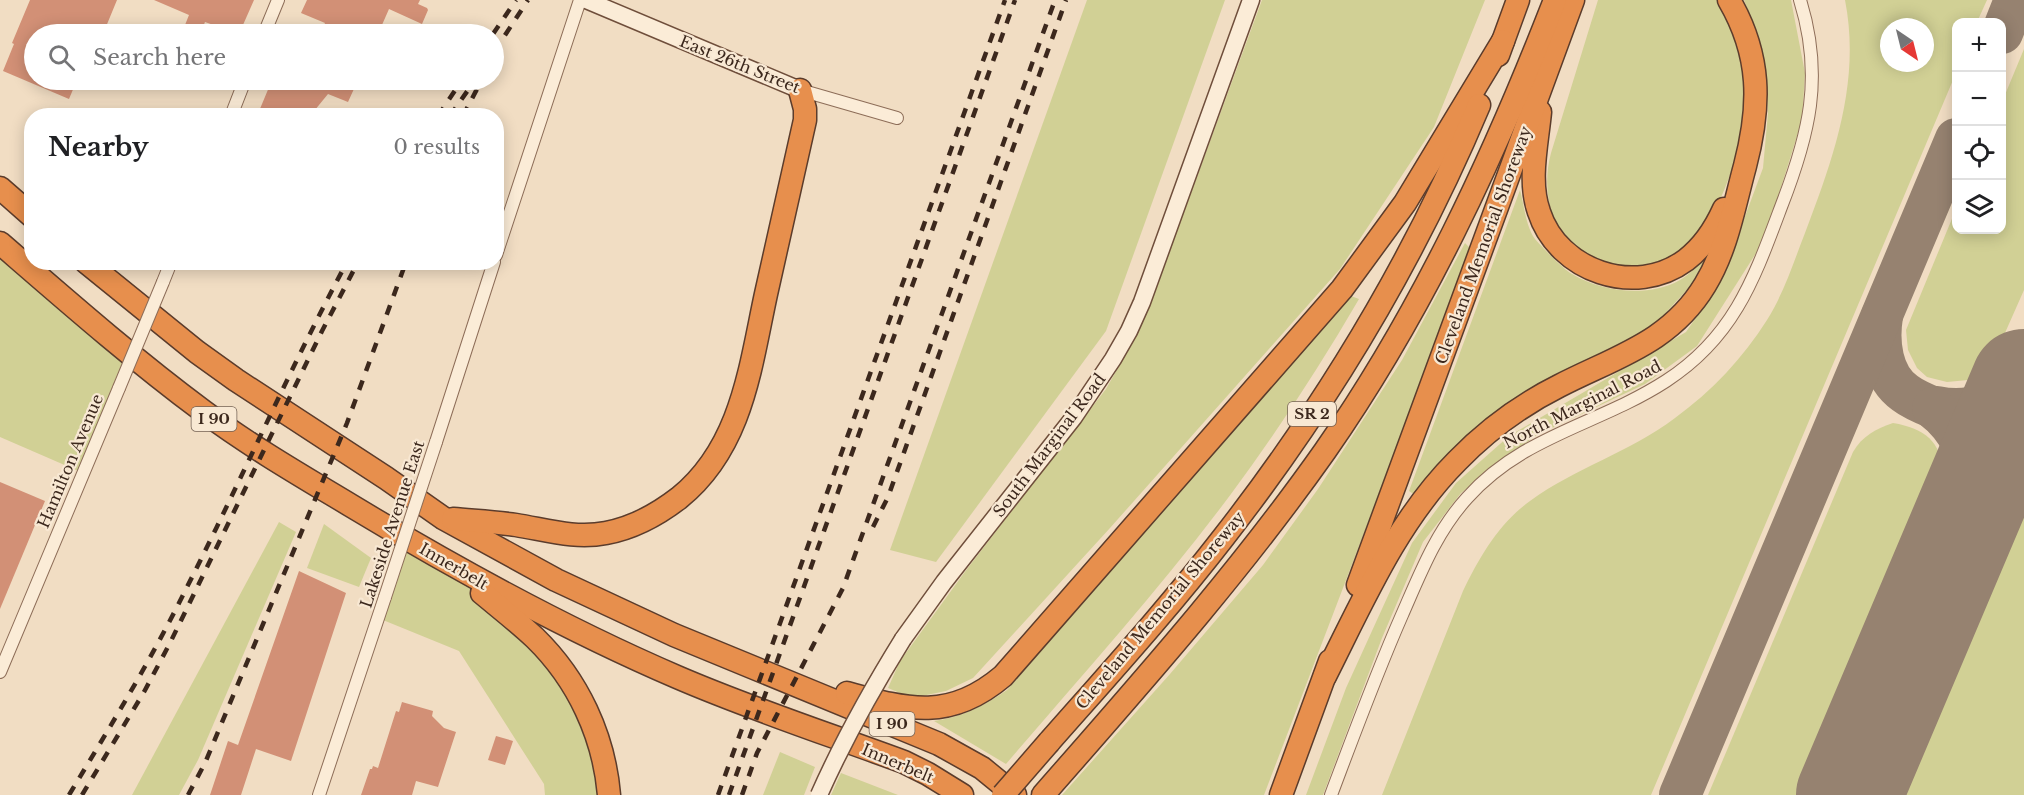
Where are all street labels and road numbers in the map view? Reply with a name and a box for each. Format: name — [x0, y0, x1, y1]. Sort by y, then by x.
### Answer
street label: East 26th Street — [677, 31, 803, 97]
street label: Cleveland Memorial Shoreway — [1430, 122, 1536, 367]
street label: North Marginal Road — [1500, 355, 1665, 453]
street label: South Marginal Road — [989, 369, 1110, 521]
street label: Hamilton Avenue — [33, 391, 107, 531]
road number: SR 2 — [1288, 402, 1336, 426]
road number: I 90 — [192, 407, 236, 431]
street label: Lakeside Avenue East — [355, 438, 429, 610]
street label: Cleveland Memorial Shoreway — [1071, 506, 1249, 713]
street label: Innerbelt — [416, 538, 492, 594]
road number: I 90 — [870, 712, 914, 736]
street label: Innerbelt — [859, 739, 937, 787]

